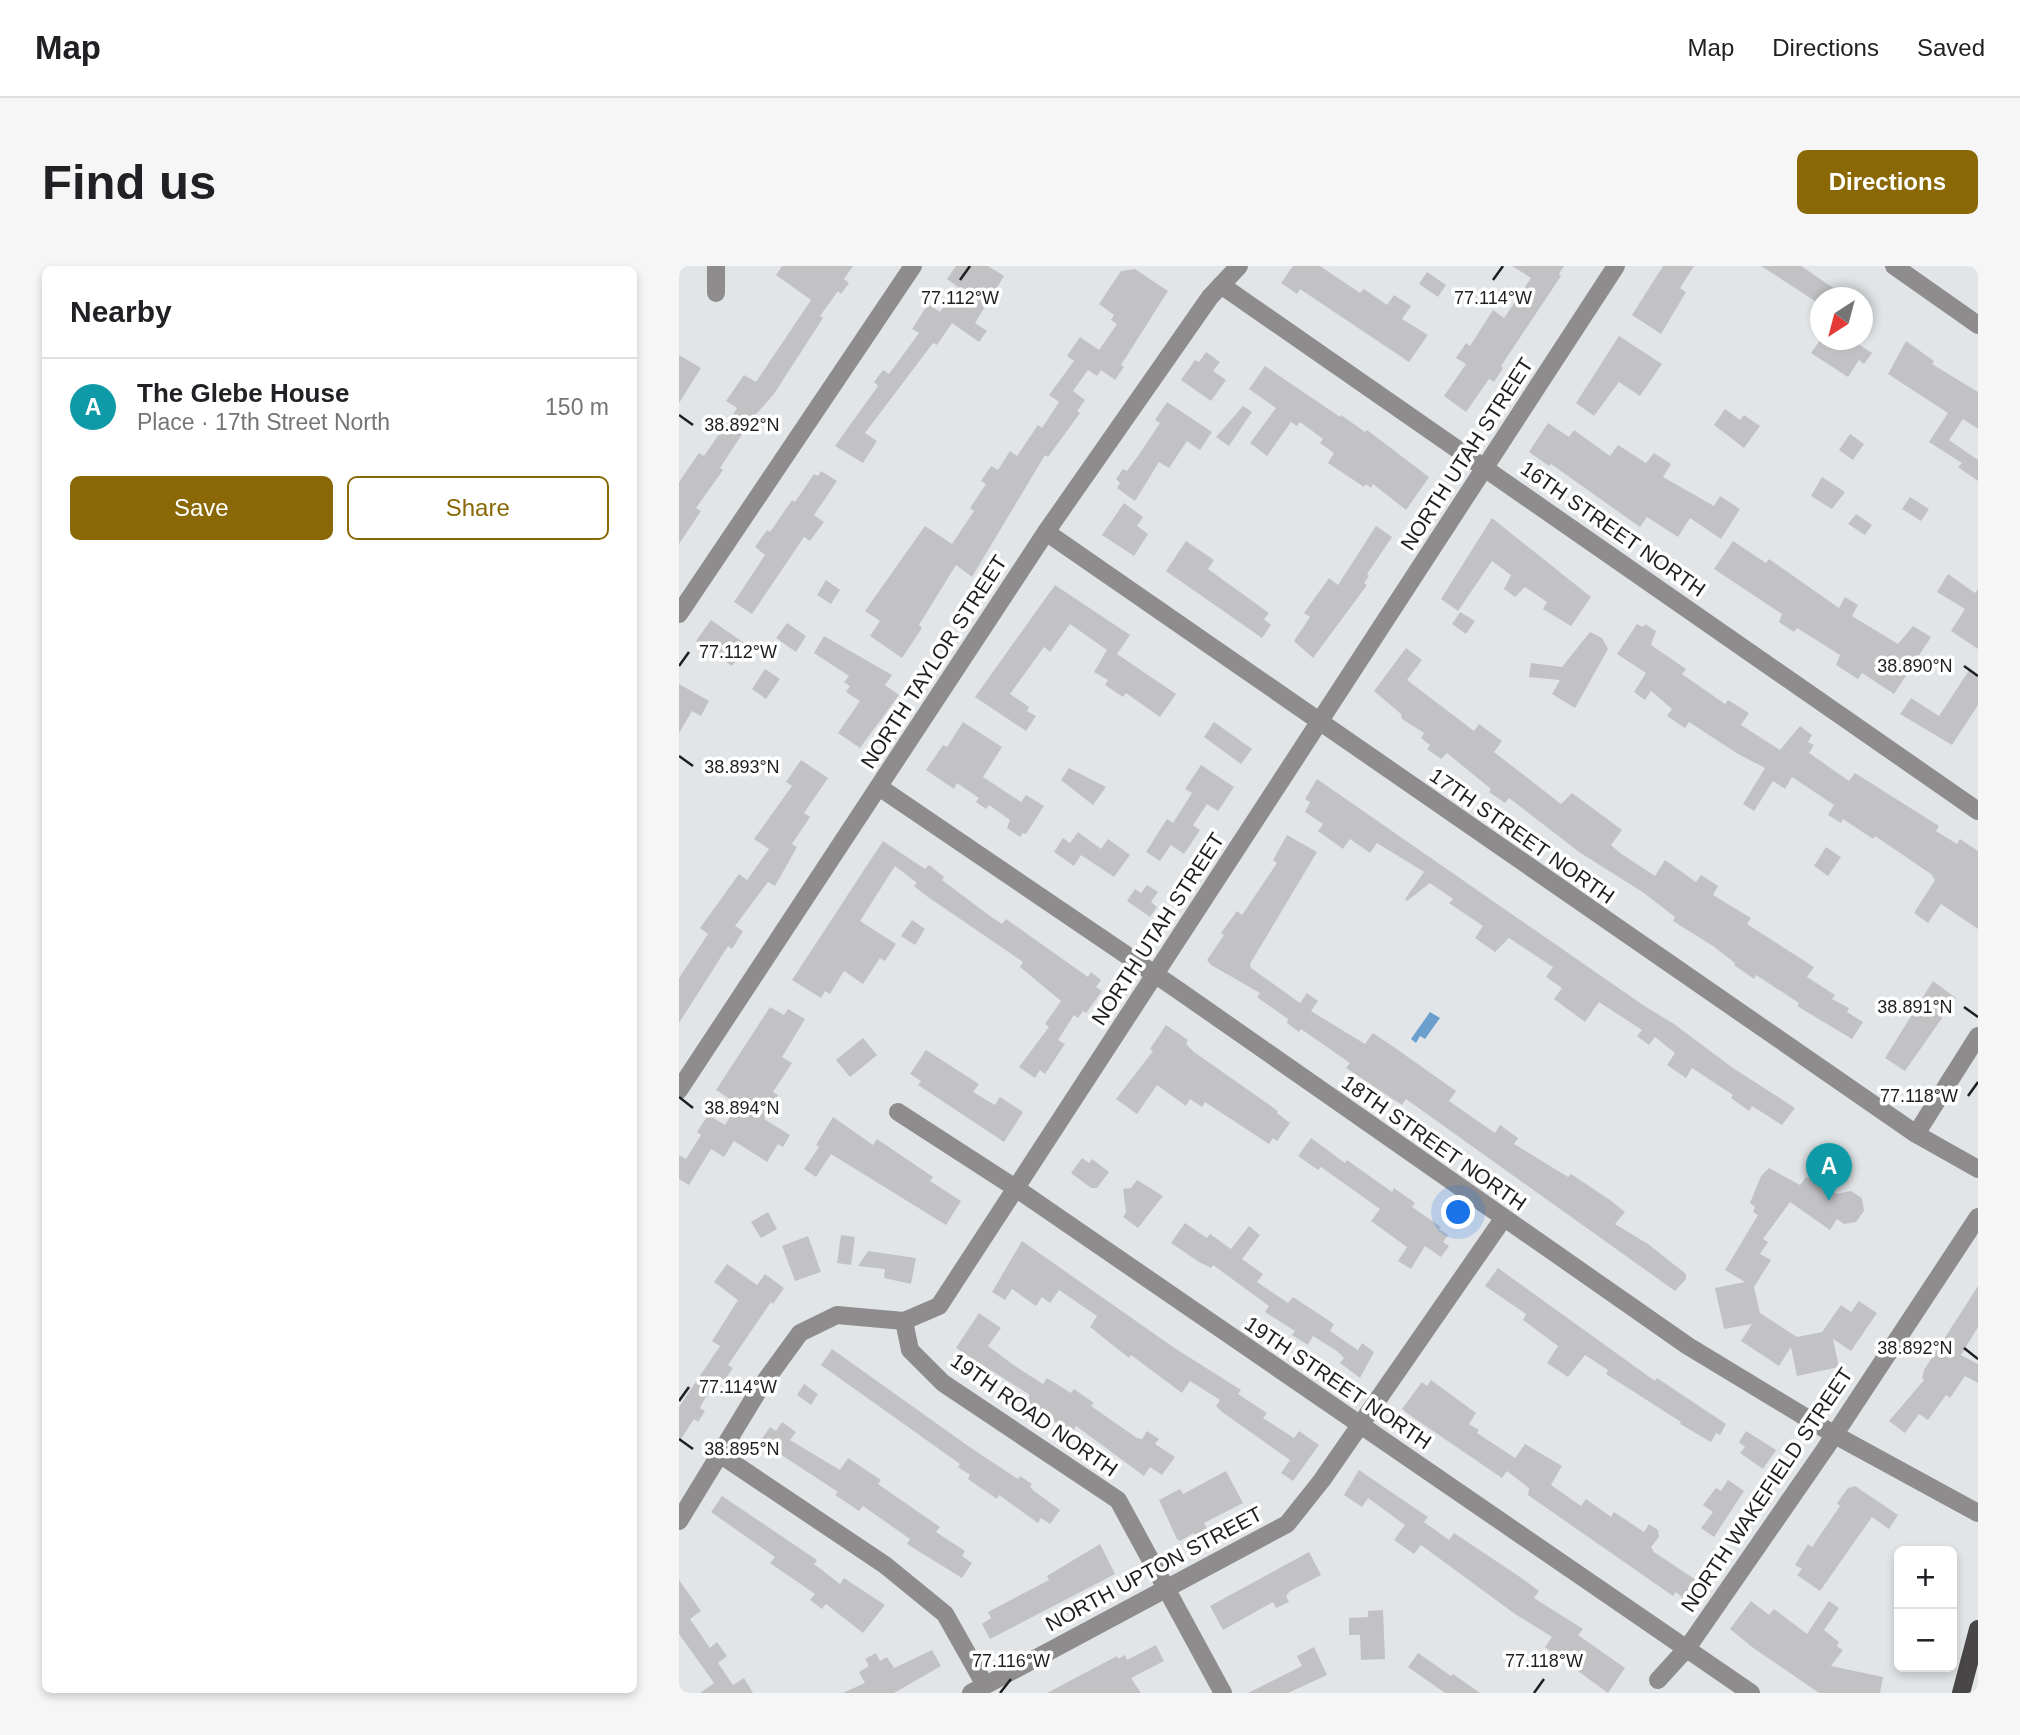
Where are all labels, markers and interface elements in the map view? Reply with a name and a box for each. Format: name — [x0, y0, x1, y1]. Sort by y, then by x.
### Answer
text: Map — [35, 29, 101, 66]
text: Map — [1688, 34, 1734, 61]
text: Directions — [1772, 34, 1879, 61]
text: Saved — [1917, 34, 1985, 61]
button: Directions — [1797, 150, 1978, 214]
text: Find us — [42, 155, 216, 209]
north arrow — [1810, 287, 1873, 350]
text: 77.112°W — [921, 288, 999, 308]
text: 77.114°W — [1454, 288, 1532, 308]
text: Nearby — [70, 295, 172, 328]
street label: NORTH UTAH STREET — [1396, 353, 1537, 554]
text: The Glebe House — [137, 378, 349, 408]
text: A — [85, 394, 101, 420]
text: 150 m — [545, 394, 609, 420]
text: Place · 17th Street North — [137, 409, 390, 435]
text: 38.892°N — [704, 415, 780, 435]
street label: 16TH STREET NORTH — [1517, 456, 1710, 601]
button: Save — [70, 476, 333, 540]
button: Share — [347, 476, 609, 540]
street label: NORTH TAYLOR STREET — [856, 551, 1011, 773]
text: 77.112°W — [699, 642, 777, 662]
text: 38.890°N — [1877, 656, 1953, 676]
text: 38.893°N — [704, 757, 780, 777]
street label: 17TH STREET NORTH — [1426, 763, 1619, 908]
street label: NORTH UTAH STREET — [1087, 828, 1228, 1029]
text: 38.891°N — [1877, 997, 1953, 1017]
street label: 18TH STREET NORTH — [1338, 1070, 1531, 1215]
text: 77.118°W — [1880, 1086, 1958, 1106]
text: 38.894°N — [704, 1098, 780, 1118]
pin: A — [1806, 1143, 1852, 1201]
your location — [1441, 1195, 1475, 1229]
street label: 19TH STREET NORTH — [1241, 1312, 1436, 1454]
text: 38.892°N — [1877, 1338, 1953, 1358]
street label: 19TH ROAD NORTH — [947, 1348, 1122, 1481]
street label: NORTH WAKEFIELD STREET — [1676, 1363, 1857, 1616]
text: 77.114°W — [699, 1377, 777, 1397]
text: 38.895°N — [704, 1439, 780, 1459]
street label: NORTH UPTON STREET — [1042, 1502, 1266, 1636]
map controls — [1894, 1546, 1957, 1672]
button: + — [1894, 1546, 1957, 1609]
button: − — [1894, 1609, 1957, 1672]
text: 77.116°W — [972, 1651, 1050, 1671]
text: 77.118°W — [1505, 1651, 1583, 1671]

